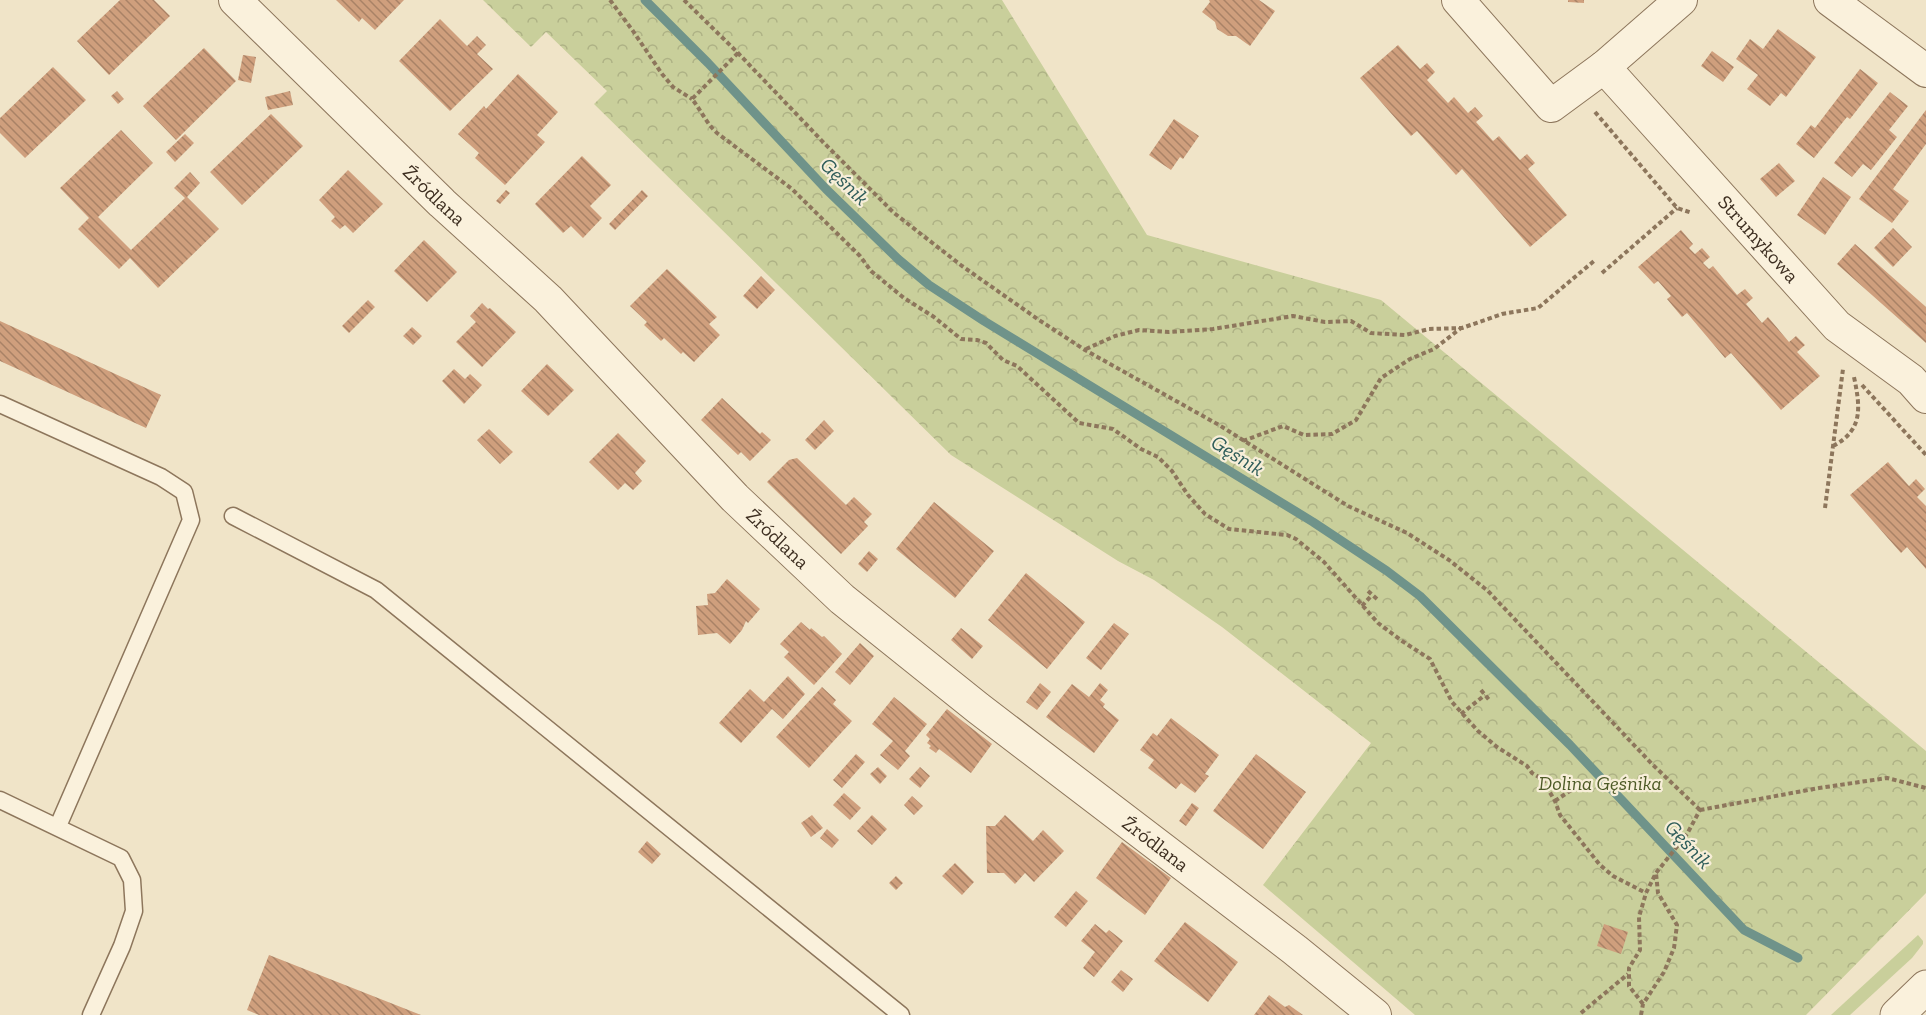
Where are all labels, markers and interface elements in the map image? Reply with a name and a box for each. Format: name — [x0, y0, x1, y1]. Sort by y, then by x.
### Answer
water label: Gęśnik — [816, 152, 874, 210]
street label: Źródlana — [398, 160, 471, 231]
street label: Strumykowa — [1713, 190, 1804, 288]
water label: Gęśnik — [1207, 429, 1269, 481]
street label: Źródlana — [742, 503, 814, 574]
park label: Dolina Gęśnika — [1538, 771, 1662, 795]
street label: Źródlana — [1118, 811, 1194, 877]
water label: Gęśnik — [1660, 814, 1718, 874]

